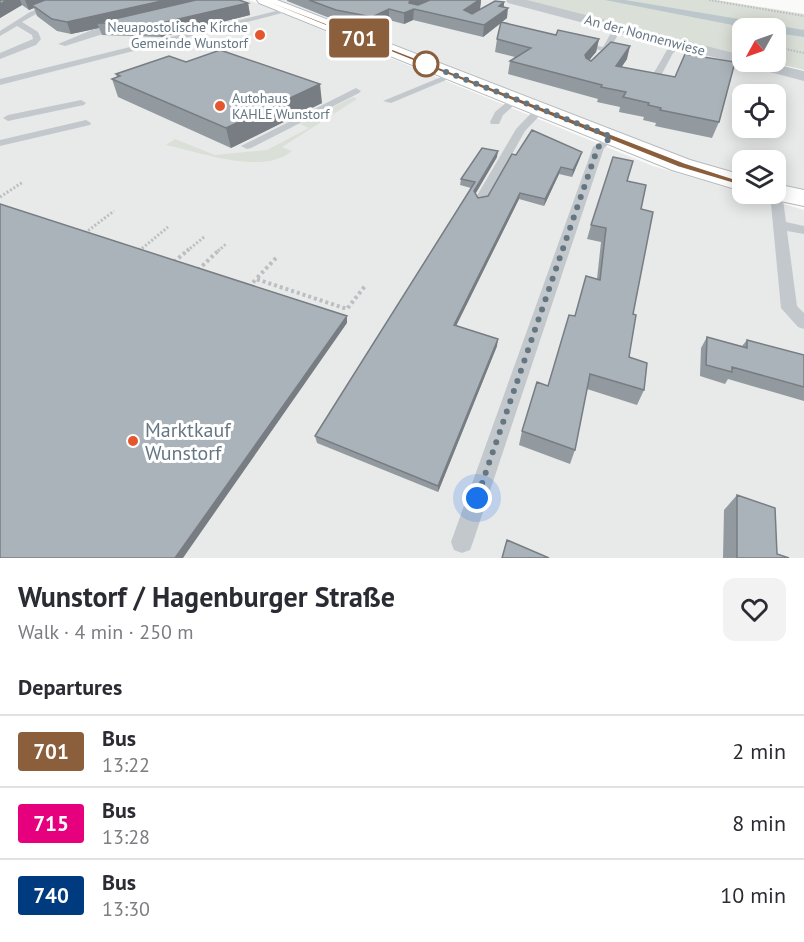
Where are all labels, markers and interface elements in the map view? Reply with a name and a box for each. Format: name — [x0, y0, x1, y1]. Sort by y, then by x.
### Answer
street label: An der Nonnenwiese — [583, 10, 707, 60]
place label: Neuapostolische Kirche Gemeinde Wunstorf — [107, 18, 249, 52]
line badge: 701 — [324, 18, 394, 57]
north arrow — [732, 18, 786, 72]
map controls — [732, 18, 786, 204]
text: 701 — [341, 25, 377, 52]
marker: Neuapostolische Kirche Gemeinde Wunstorf — [253, 28, 267, 42]
unlabelled marker — [413, 51, 439, 77]
button: locate — [732, 84, 786, 138]
place label: Autohaus KAHLE Wunstorf — [232, 89, 330, 123]
marker: Autohaus KAHLE Wunstorf — [213, 99, 227, 113]
button: layers — [732, 150, 786, 204]
place label: Marktkauf Wunstorf — [145, 417, 232, 466]
marker: Marktkauf Wunstorf — [126, 434, 140, 448]
your location — [462, 483, 492, 513]
text: Wunstorf / Hagenburger Straße — [18, 578, 395, 615]
button: heart — [723, 578, 786, 641]
text: Walk · 4 min · 250 m — [18, 619, 194, 645]
text: Departures — [18, 673, 122, 701]
text: Bus — [102, 724, 136, 752]
text: 2 min — [732, 737, 786, 765]
text: 701 — [33, 738, 69, 765]
text: 13:22 — [102, 752, 150, 778]
text: Bus — [102, 796, 136, 824]
text: 8 min — [732, 809, 786, 837]
text: 715 — [33, 810, 69, 837]
text: 13:28 — [102, 824, 150, 850]
text: Bus — [102, 868, 136, 896]
text: 10 min — [720, 881, 786, 909]
text: 740 — [33, 882, 69, 909]
text: 13:30 — [102, 896, 150, 922]

